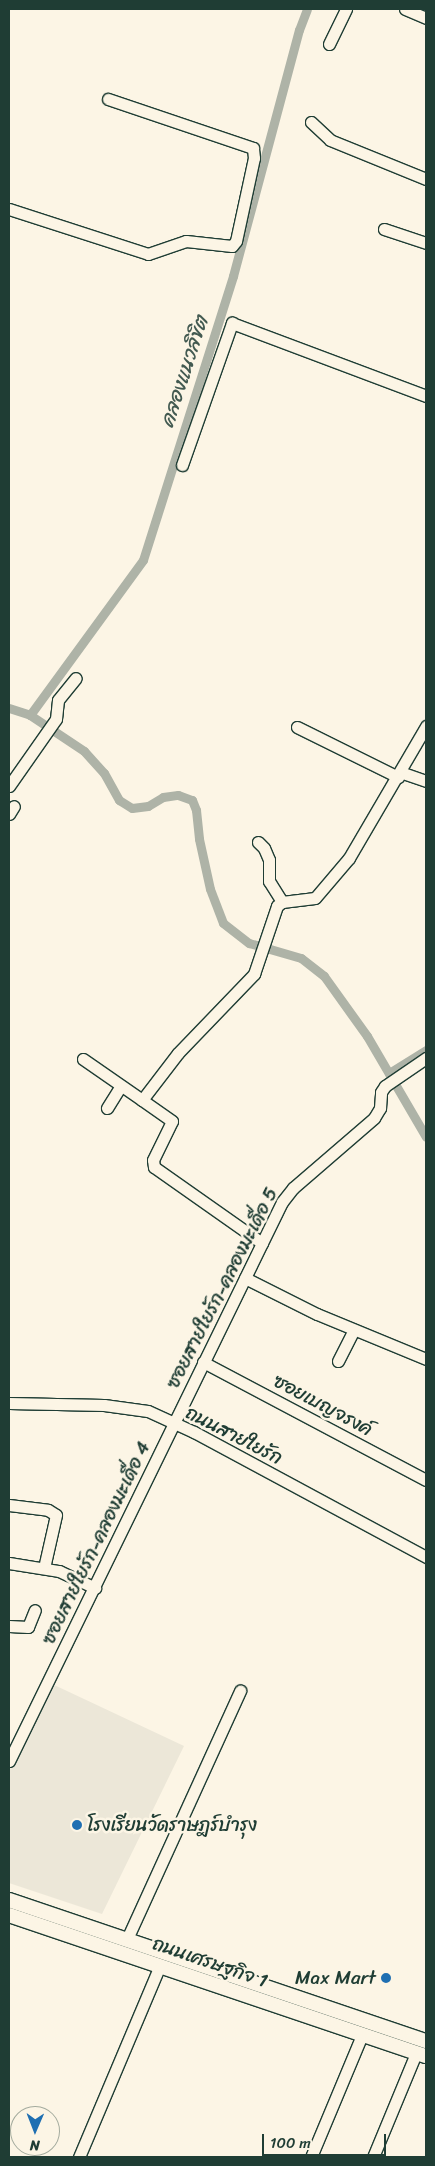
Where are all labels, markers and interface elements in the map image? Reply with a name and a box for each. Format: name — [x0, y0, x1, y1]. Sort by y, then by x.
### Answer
water label: คลองแนวลิขิต — [155, 313, 213, 431]
street label: ซอยสายใยรัก-คลองมะเดื่อ 5 — [161, 1184, 283, 1392]
street label: ซอยเบญจรงค์ — [269, 1369, 377, 1441]
street label: ถนนสายใยรัก — [182, 1401, 286, 1469]
street label: ซอยสายใยรัก-คลองมะเดื่อ 4 — [37, 1438, 155, 1648]
place label: โรงเรียนวัดราษฎร์บํารุง — [87, 1814, 257, 1836]
marker: โรงเรียนวัดราษฎร์บํารุง — [71, 1819, 83, 1831]
street label: ถนนเศรษฐกิจ 1 — [149, 1932, 271, 1992]
place label: Max Mart — [295, 1967, 376, 1989]
marker: Max Mart — [380, 1972, 392, 1984]
north arrow — [10, 2106, 60, 2156]
scale bar — [265, 2124, 389, 2156]
text: 100 m — [270, 2130, 311, 2156]
text: N — [30, 2133, 40, 2158]

